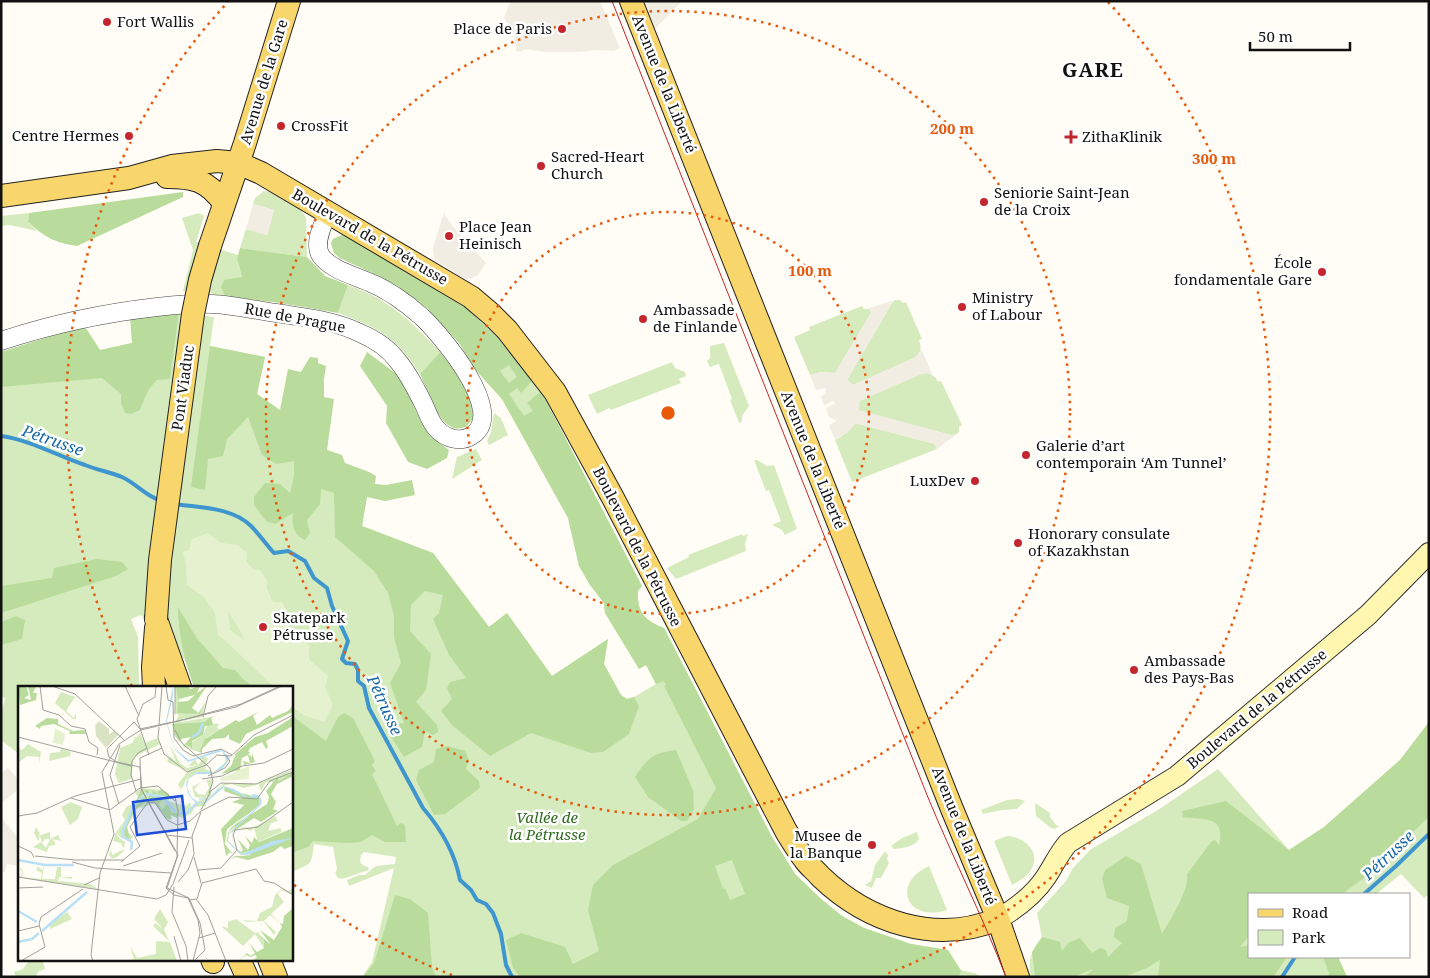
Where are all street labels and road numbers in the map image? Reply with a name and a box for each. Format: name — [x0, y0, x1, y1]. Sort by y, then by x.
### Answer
street label: Avenue de la Liberté — [628, 12, 702, 156]
street label: Avenue de la Gare — [234, 17, 292, 147]
street label: Boulevard de la Pétrusse — [289, 183, 452, 289]
street label: Rue de Prague — [243, 297, 347, 337]
street label: Pont Viaduc — [166, 344, 198, 432]
street label: Avenue de la Liberté — [777, 388, 851, 532]
street label: Boulevard de la Pétrusse — [589, 463, 687, 630]
street label: Boulevard de la Pétrusse — [1182, 644, 1330, 773]
street label: Avenue de la Liberté — [928, 764, 1002, 908]

